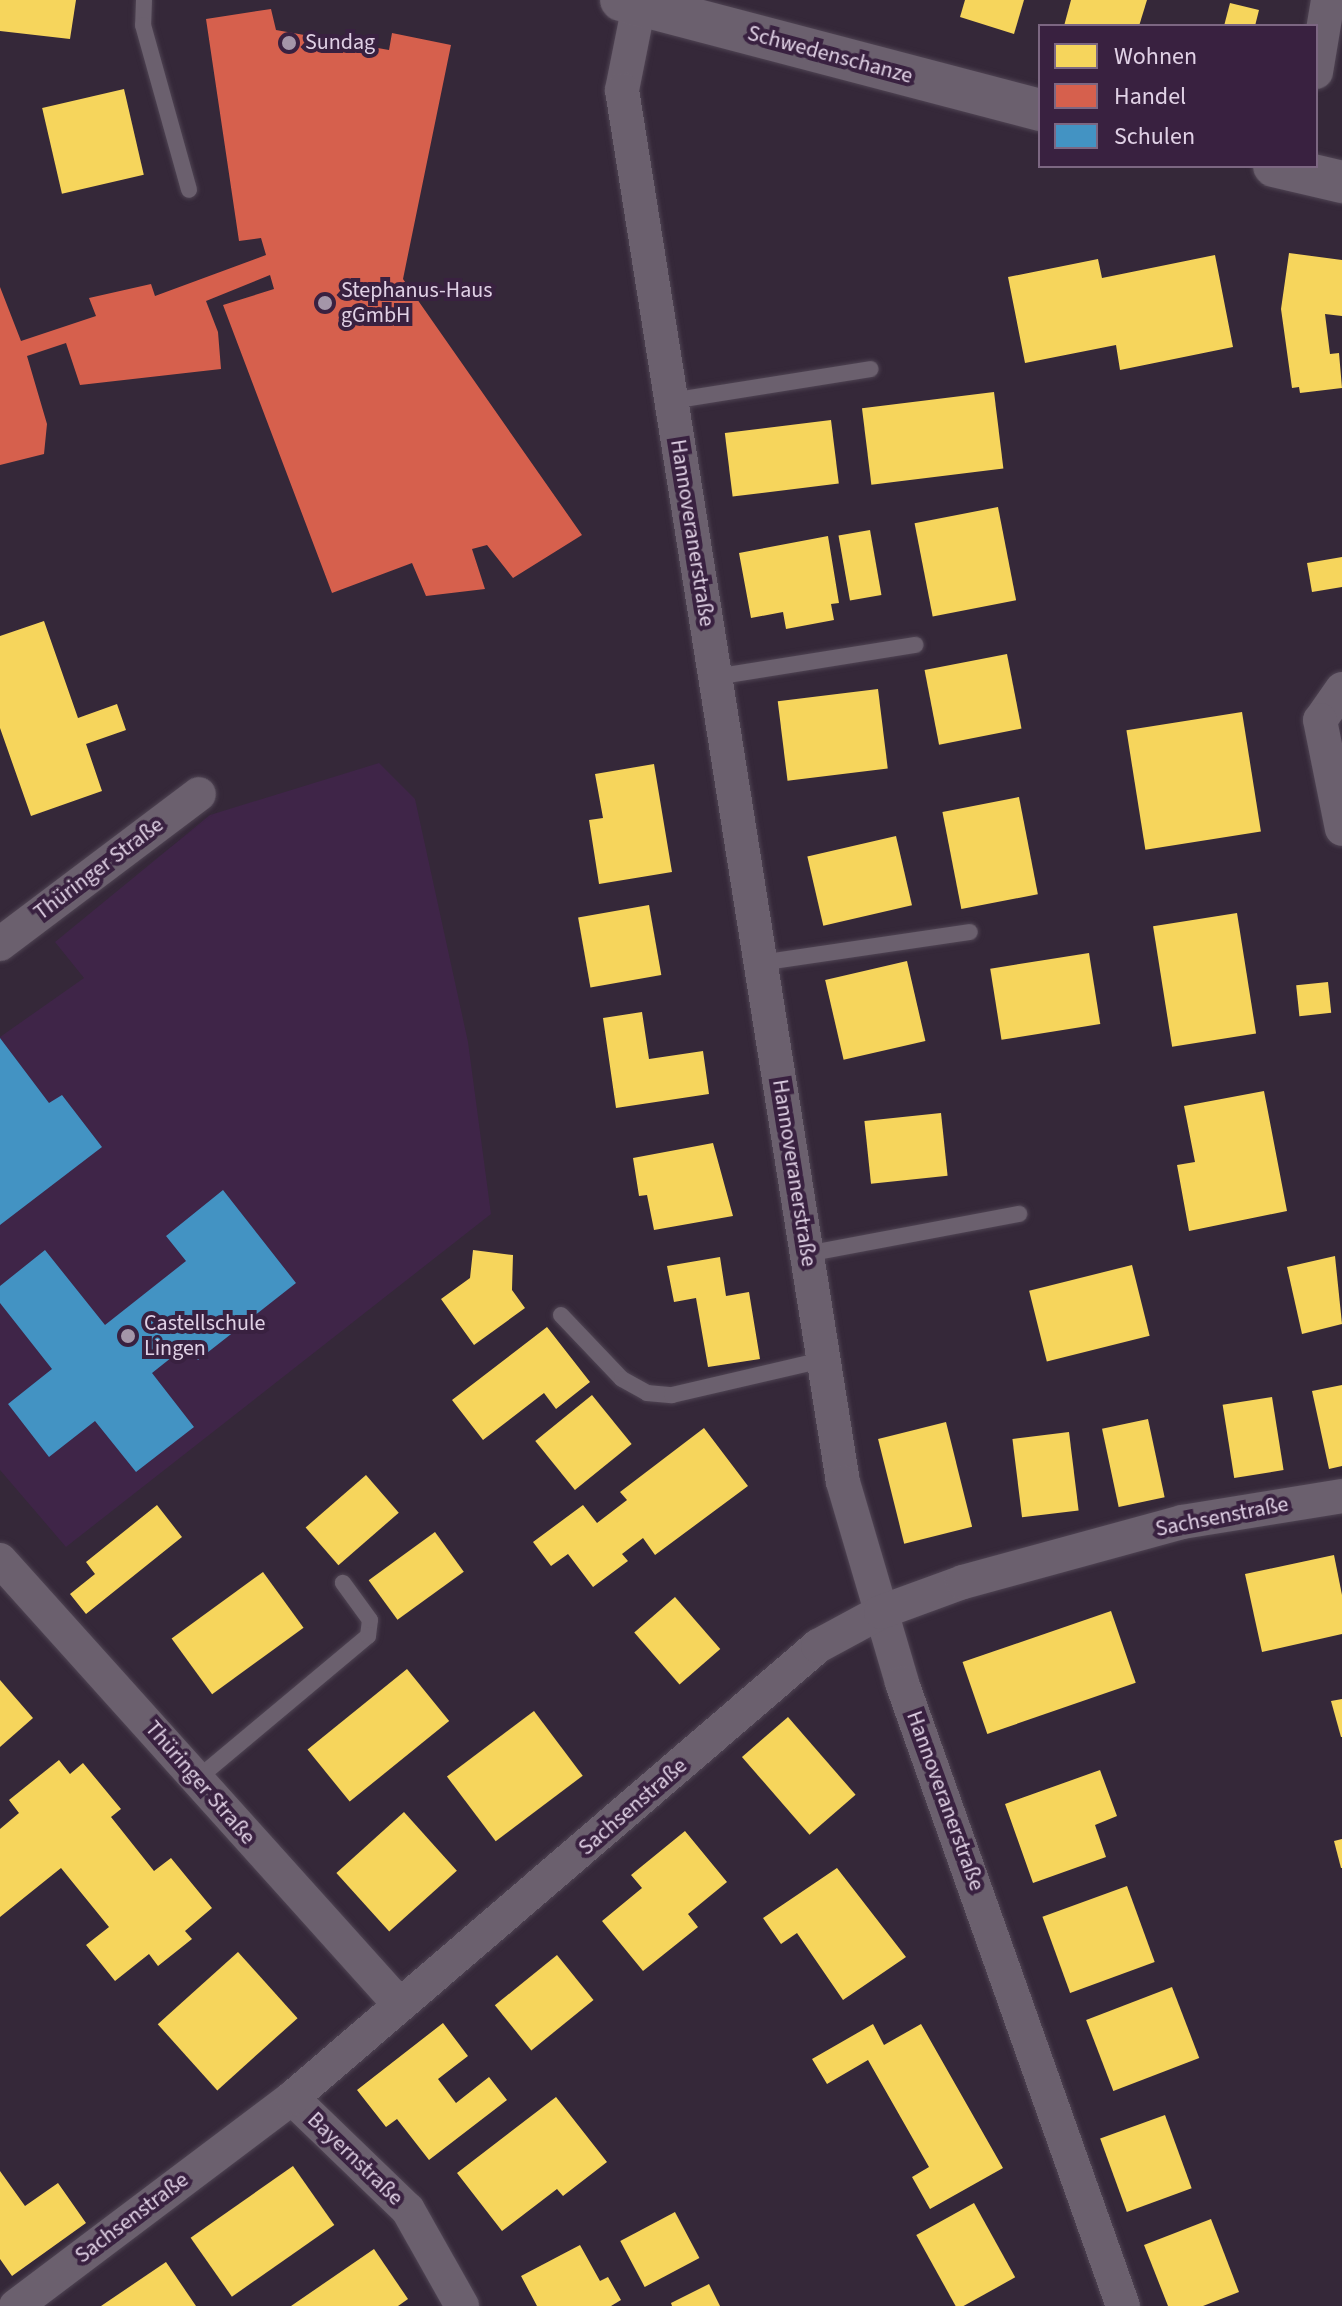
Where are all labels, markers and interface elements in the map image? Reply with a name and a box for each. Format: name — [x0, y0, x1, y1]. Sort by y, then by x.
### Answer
street label: Schwedenschanze — [745, 20, 915, 90]
legend — [1038, 24, 1318, 168]
place label: Sundag — [305, 30, 375, 56]
marker: Sundag — [280, 34, 298, 52]
text: Wohnen — [1114, 39, 1197, 74]
text: Handel — [1114, 79, 1186, 114]
text: Schulen — [1114, 119, 1195, 154]
place label: Stephanus-Haus gGmbH — [341, 277, 492, 328]
marker: Stephanus-Haus gGmbH — [316, 294, 334, 312]
street label: Hannoveranerstraße — [664, 438, 720, 628]
street label: Thüringer Straße — [29, 812, 169, 926]
street label: Hannoveranerstraße — [766, 1078, 822, 1268]
place label: Castellschule Lingen — [144, 1310, 265, 1362]
marker: Castellschule Lingen — [119, 1327, 137, 1345]
street label: Sachsenstraße — [1153, 1491, 1291, 1543]
street label: Hannoveranerstraße — [900, 1708, 990, 1894]
street label: Thüringer Straße — [139, 1716, 261, 1850]
street label: Sachsenstraße — [573, 1753, 693, 1861]
street label: Bayernstraße — [302, 2107, 408, 2211]
street label: Sachsenstraße — [70, 2167, 194, 2269]

